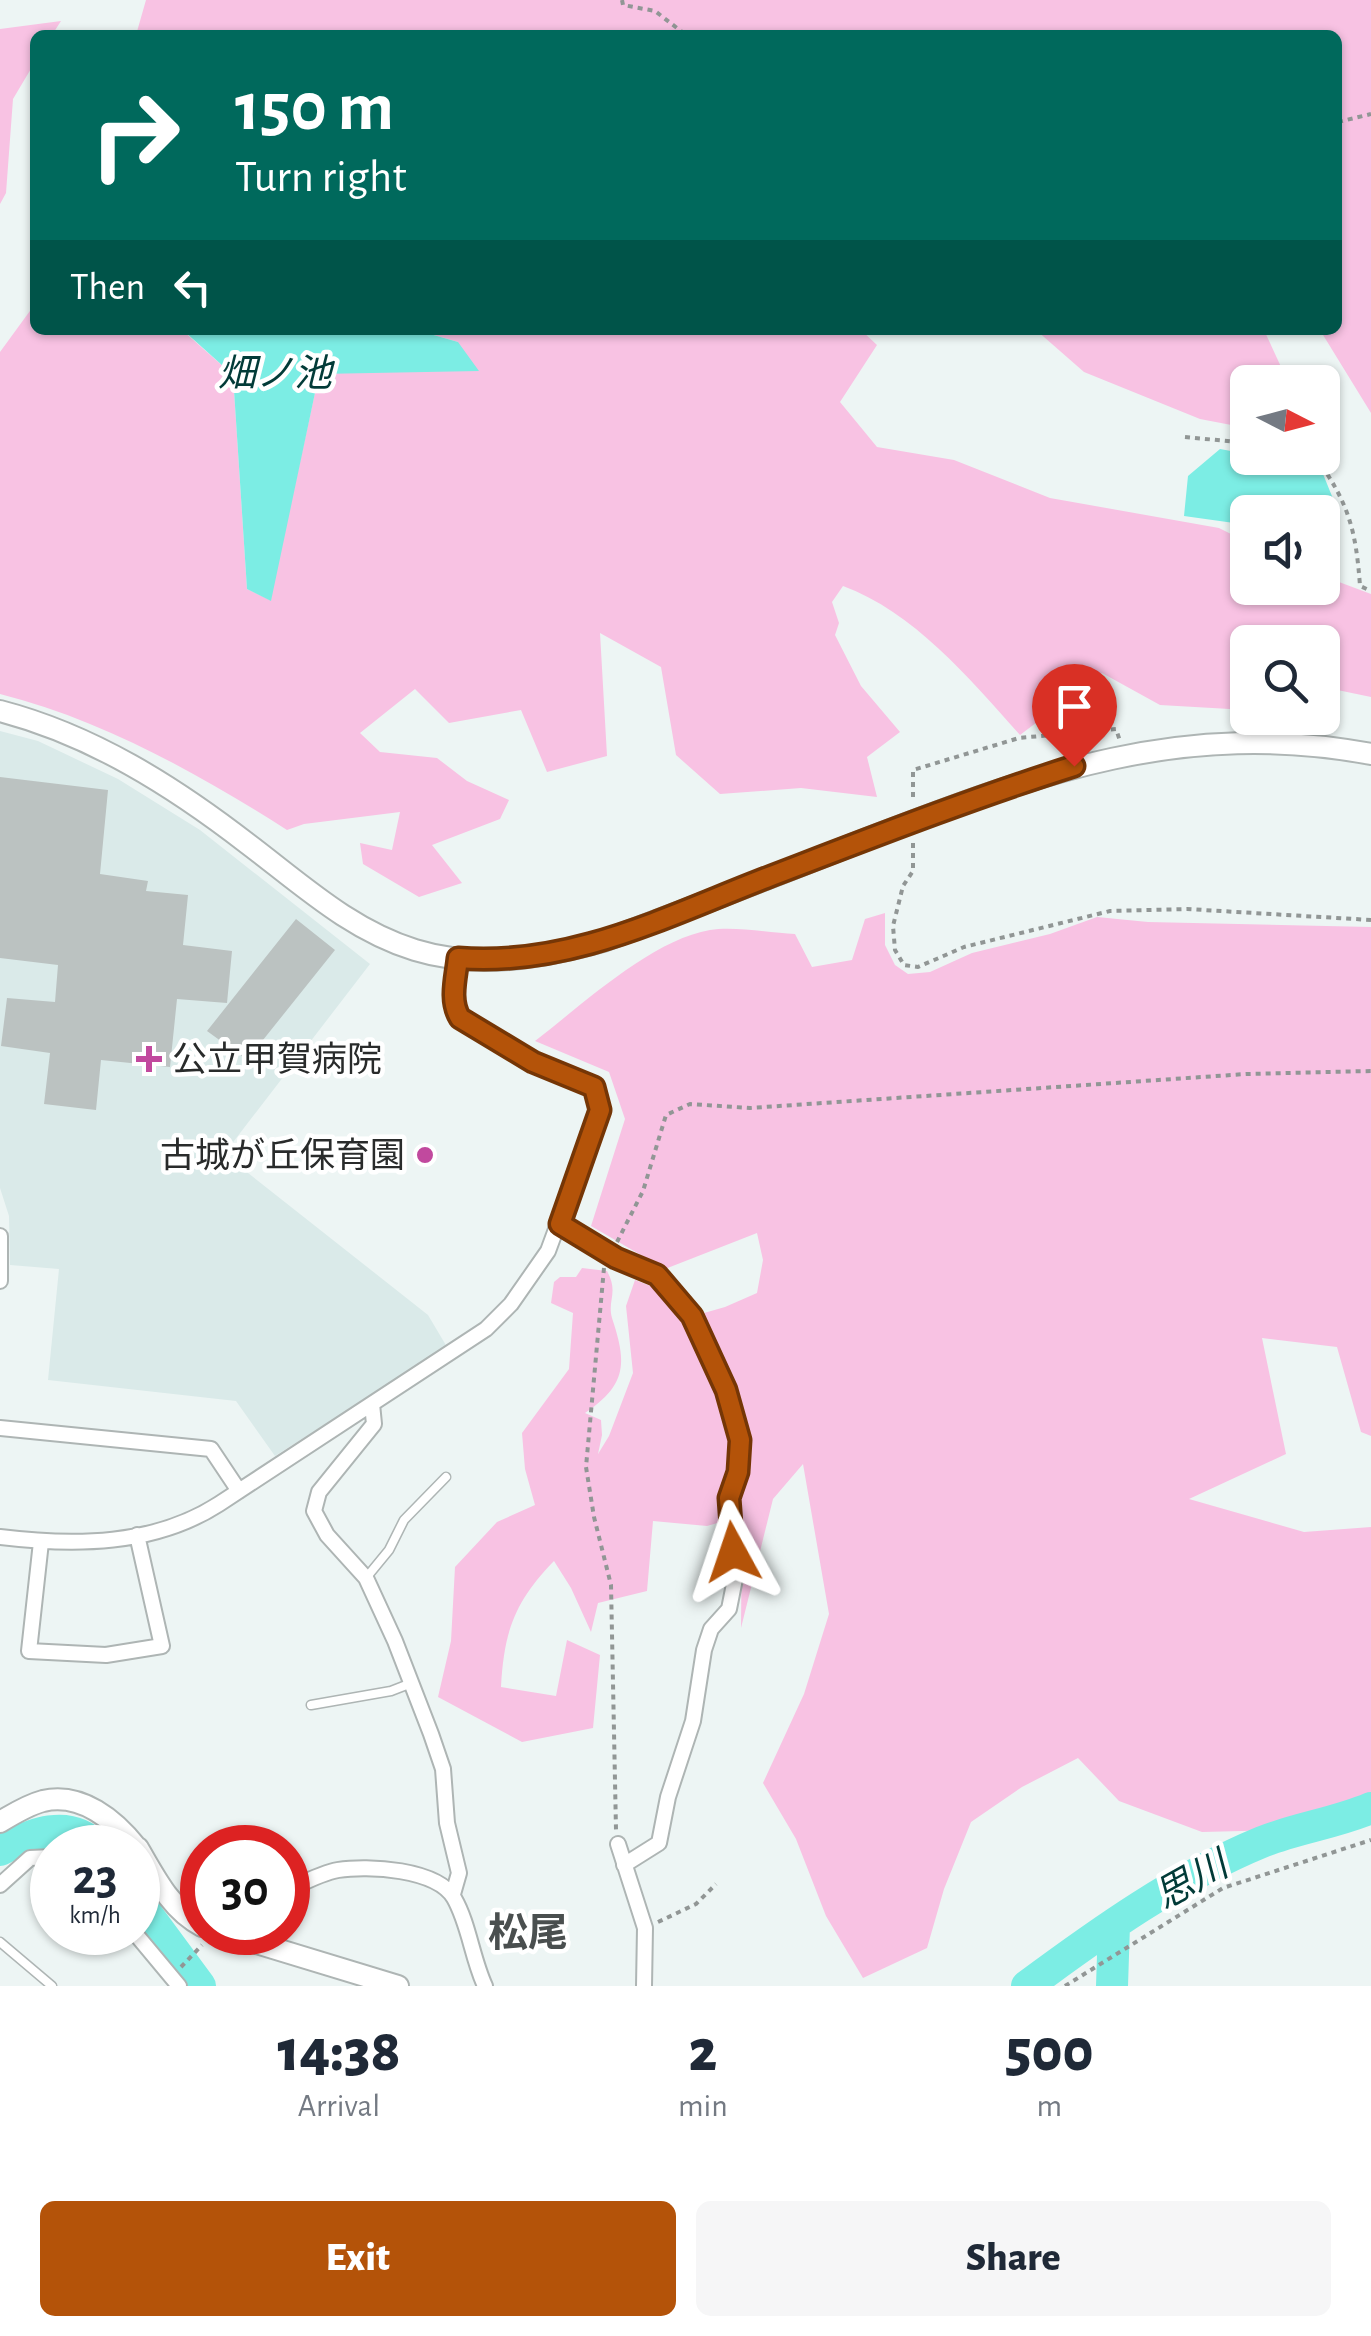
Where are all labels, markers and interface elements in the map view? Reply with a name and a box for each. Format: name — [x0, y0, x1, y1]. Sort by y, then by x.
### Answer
icon: right — [70, 70, 200, 200]
text: 150 m — [235, 73, 394, 143]
text: Turn right — [235, 155, 407, 200]
icon: left — [165, 260, 220, 315]
text: Then — [70, 269, 145, 307]
water label: 畑ノ池 — [218, 354, 336, 394]
north arrow — [1230, 365, 1340, 475]
map controls — [1230, 365, 1340, 735]
button: sound — [1230, 495, 1340, 605]
button: search — [1230, 625, 1340, 735]
pin — [1032, 664, 1117, 767]
icon: arrive — [1047, 679, 1102, 734]
place label: 公立甲賀病院 — [172, 1041, 382, 1078]
marker: 公立甲賀病院 — [136, 1046, 162, 1072]
place label: 古城が丘保育園 — [160, 1137, 405, 1174]
marker: 古城が丘保育園 — [414, 1144, 436, 1166]
position arrow — [681, 1500, 785, 1604]
speed limit sign: 30 — [180, 1825, 310, 1955]
water label: 思川 — [1149, 1844, 1238, 1917]
text: 23 — [72, 1853, 118, 1903]
text: km/h — [69, 1903, 121, 1928]
district label: 松尾 — [488, 1912, 568, 1954]
text: 14:38 — [277, 2022, 401, 2082]
text: 2 — [688, 2022, 717, 2082]
text: 500 — [1005, 2022, 1094, 2082]
text: Arrival — [298, 2090, 380, 2122]
text: min — [678, 2090, 728, 2122]
text: m — [1037, 2090, 1062, 2122]
button: Exit — [40, 2201, 676, 2316]
button: Share — [696, 2201, 1331, 2316]

